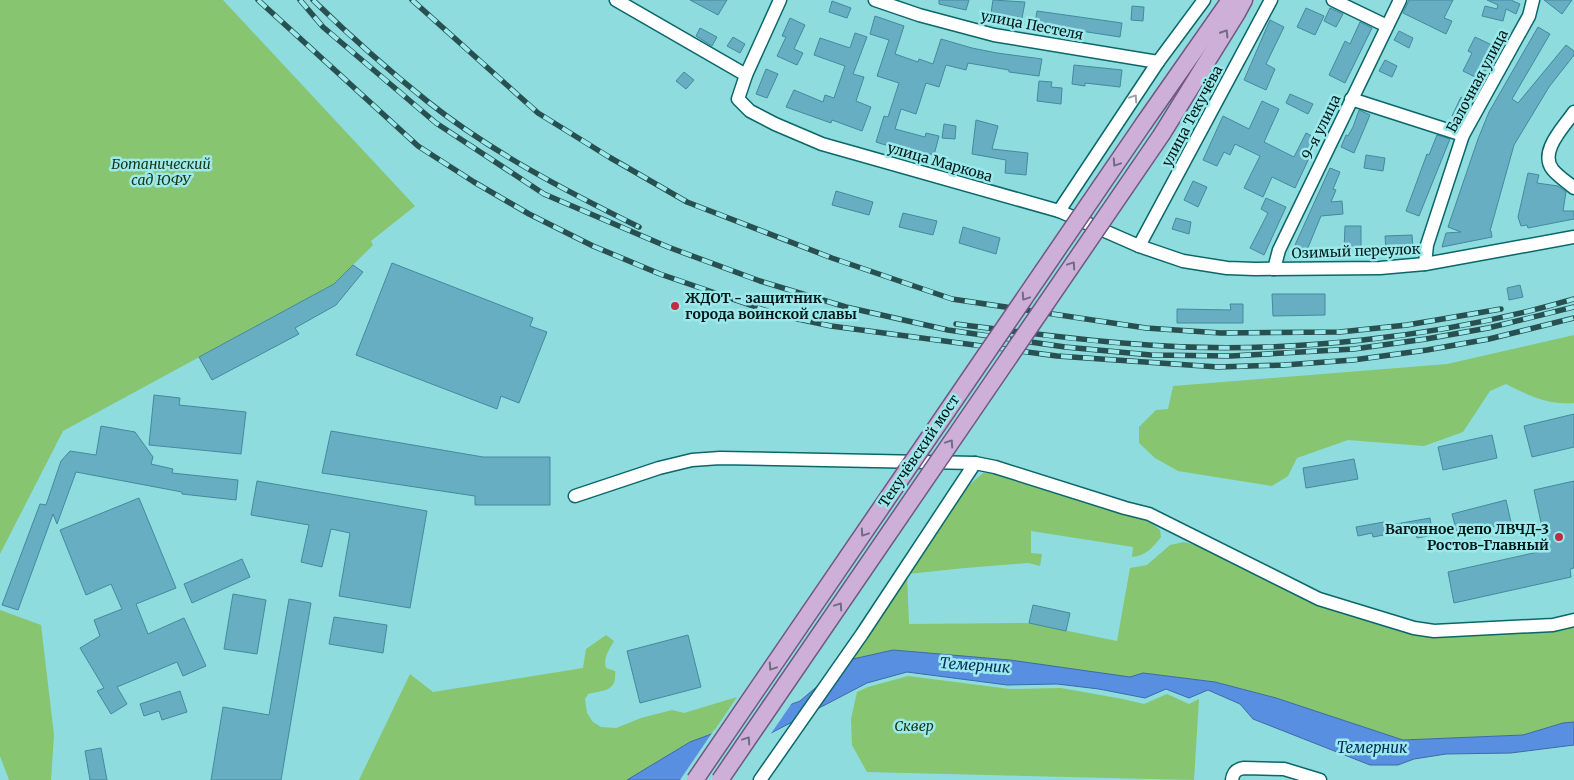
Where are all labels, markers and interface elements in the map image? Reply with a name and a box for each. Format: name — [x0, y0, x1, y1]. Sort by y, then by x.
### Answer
street label: улица Пестеля — [979, 6, 1085, 44]
street label: Балочная улица — [1442, 26, 1512, 136]
one-way arrow — [1218, 30, 1228, 39]
street label: улица Текучёва — [1158, 62, 1226, 170]
street label: 9-я улица — [1298, 91, 1345, 162]
one-way arrow — [1128, 94, 1137, 103]
street label: улица Маркова — [885, 138, 995, 186]
park label: Ботанический сад ЮФУ — [111, 155, 211, 189]
one-way arrow — [1113, 157, 1122, 167]
street label: Озимый переулок — [1291, 240, 1421, 262]
one-way arrow — [1066, 261, 1075, 271]
place label: ЖДОТ - защитник города воинской славы — [685, 289, 857, 323]
one-way arrow — [1022, 291, 1031, 301]
marker: ЖДОТ - защитник города воинской славы — [669, 300, 681, 312]
street label: Текучёвский мост — [875, 391, 964, 511]
one-way arrow — [944, 439, 953, 448]
place label: Вагонное депо ЛВЧД-3 Ростов-Главный — [1385, 520, 1549, 554]
one-way arrow — [861, 527, 870, 536]
marker: Вагонное депо ЛВЧД-3 Ростов-Главный — [1553, 531, 1565, 543]
one-way arrow — [833, 602, 842, 611]
water label: Темерник — [939, 653, 1012, 677]
one-way arrow — [769, 661, 778, 670]
park label: Сквер — [894, 717, 934, 735]
one-way arrow — [741, 736, 750, 746]
water label: Темерник — [1337, 738, 1408, 757]

